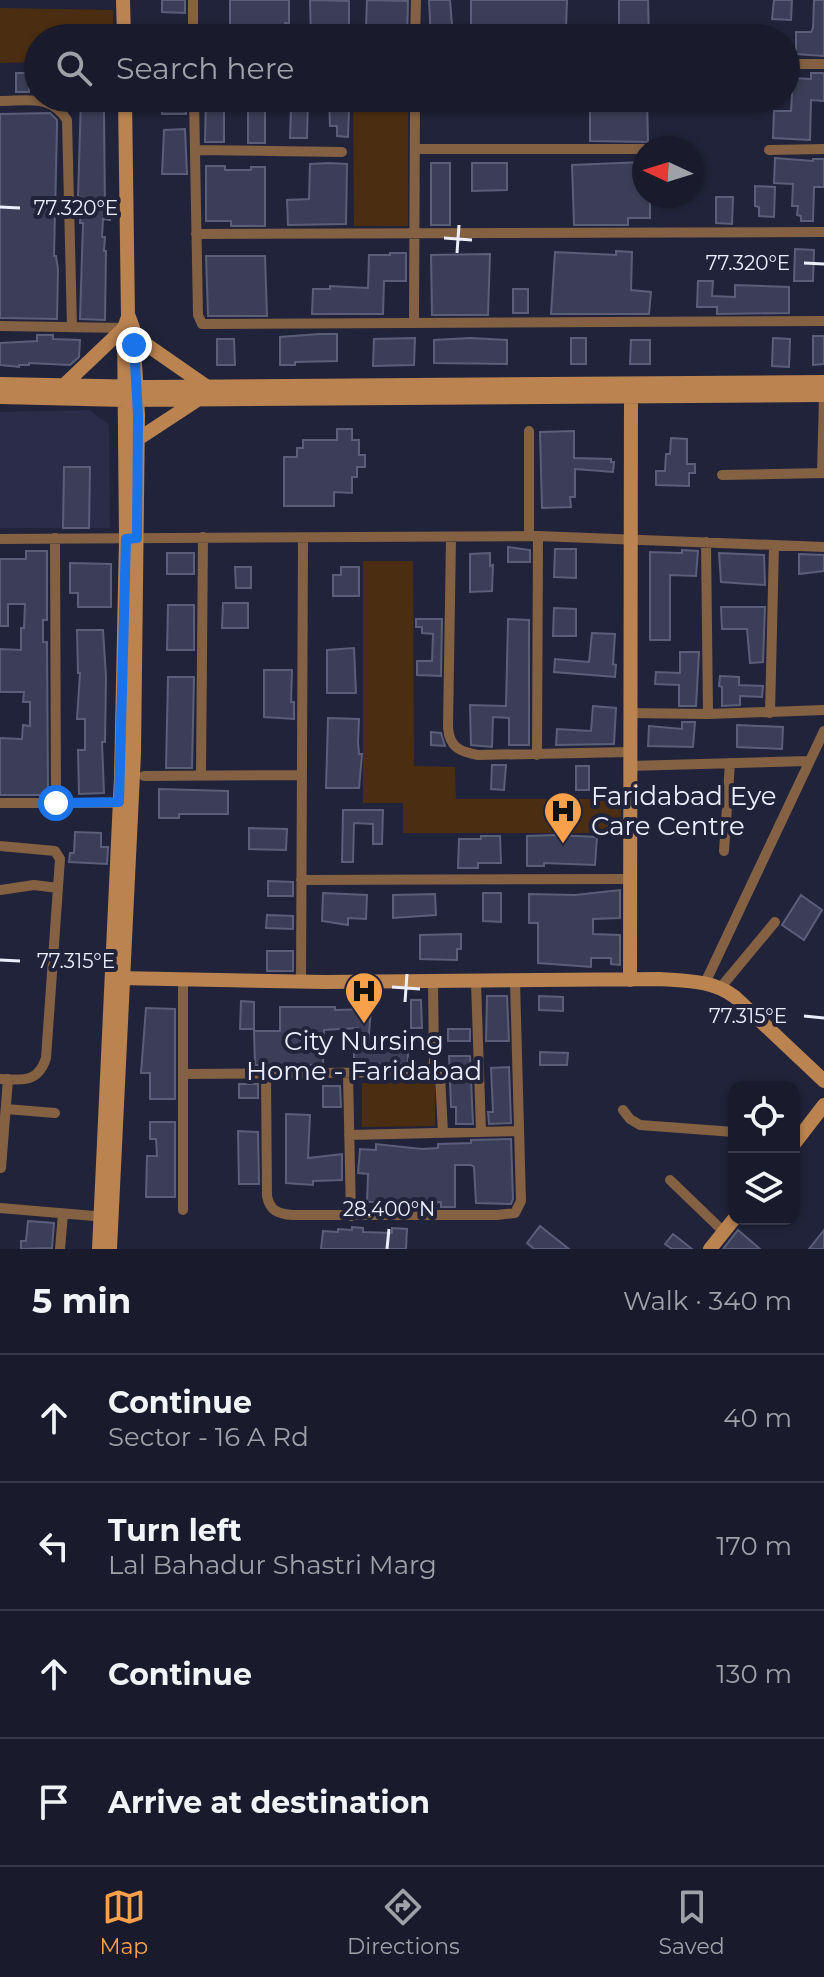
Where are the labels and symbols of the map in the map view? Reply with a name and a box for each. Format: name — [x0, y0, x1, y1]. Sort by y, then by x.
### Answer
north arrow — [632, 136, 704, 208]
text: 77.320°E — [34, 196, 118, 220]
text: 77.320°E — [706, 251, 790, 275]
route end — [116, 327, 152, 363]
place label: Faridabad Eye Care Centre — [591, 780, 777, 842]
route start — [38, 785, 74, 821]
hospital icon: Faridabad Eye Care Centre — [542, 790, 584, 845]
text: 77.315°E — [37, 949, 115, 973]
hospital icon: City Nursing Home - Faridabad — [343, 970, 385, 1025]
text: 77.315°E — [709, 1004, 787, 1028]
place label: City Nursing Home - Faridabad — [246, 1025, 482, 1087]
text: 28.400°N — [343, 1197, 435, 1221]

